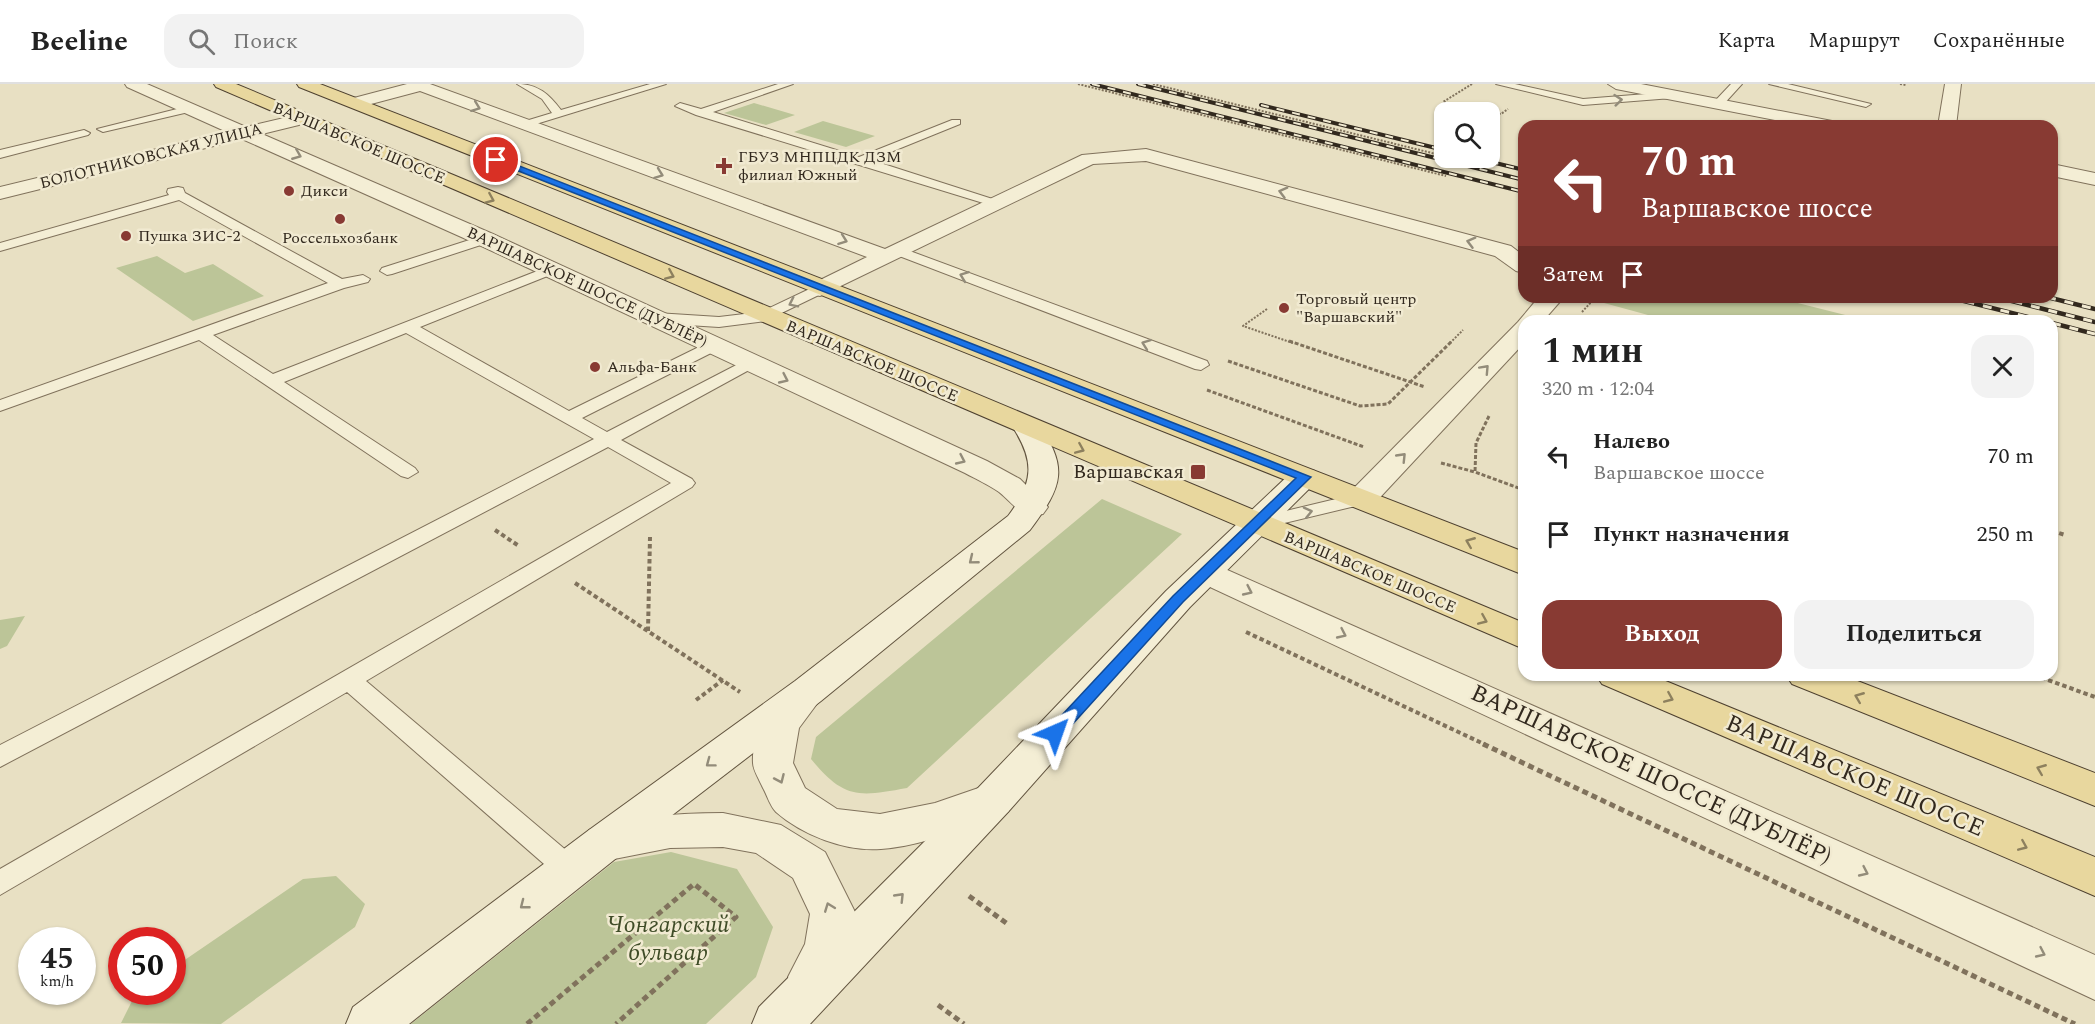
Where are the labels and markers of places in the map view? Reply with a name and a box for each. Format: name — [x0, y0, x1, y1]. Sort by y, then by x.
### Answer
pin — [470, 134, 521, 185]
place label: ГБУЗ МНПЦДК ДЗМ филиал Южный — [738, 145, 901, 187]
marker: ГБУЗ МНПЦДК ДЗМ филиал Южный — [715, 157, 733, 175]
place label: Дикси — [301, 179, 348, 203]
marker: Дикси — [282, 184, 296, 198]
marker: Россельхозбанк — [333, 212, 347, 226]
place label: Пушка ЗИС-2 — [138, 224, 241, 248]
place label: Россельхозбанк — [282, 226, 398, 250]
marker: Пушка ЗИС-2 — [119, 229, 133, 243]
place label: Торговый центр "Варшавский" — [1296, 287, 1416, 329]
marker: Торговый центр "Варшавский" — [1277, 301, 1291, 315]
place label: Альфа-Банк — [607, 355, 697, 379]
marker: Альфа-Банк — [588, 360, 602, 374]
place label: Варшавская — [1073, 457, 1184, 487]
marker: Варшавская — [1189, 463, 1207, 481]

